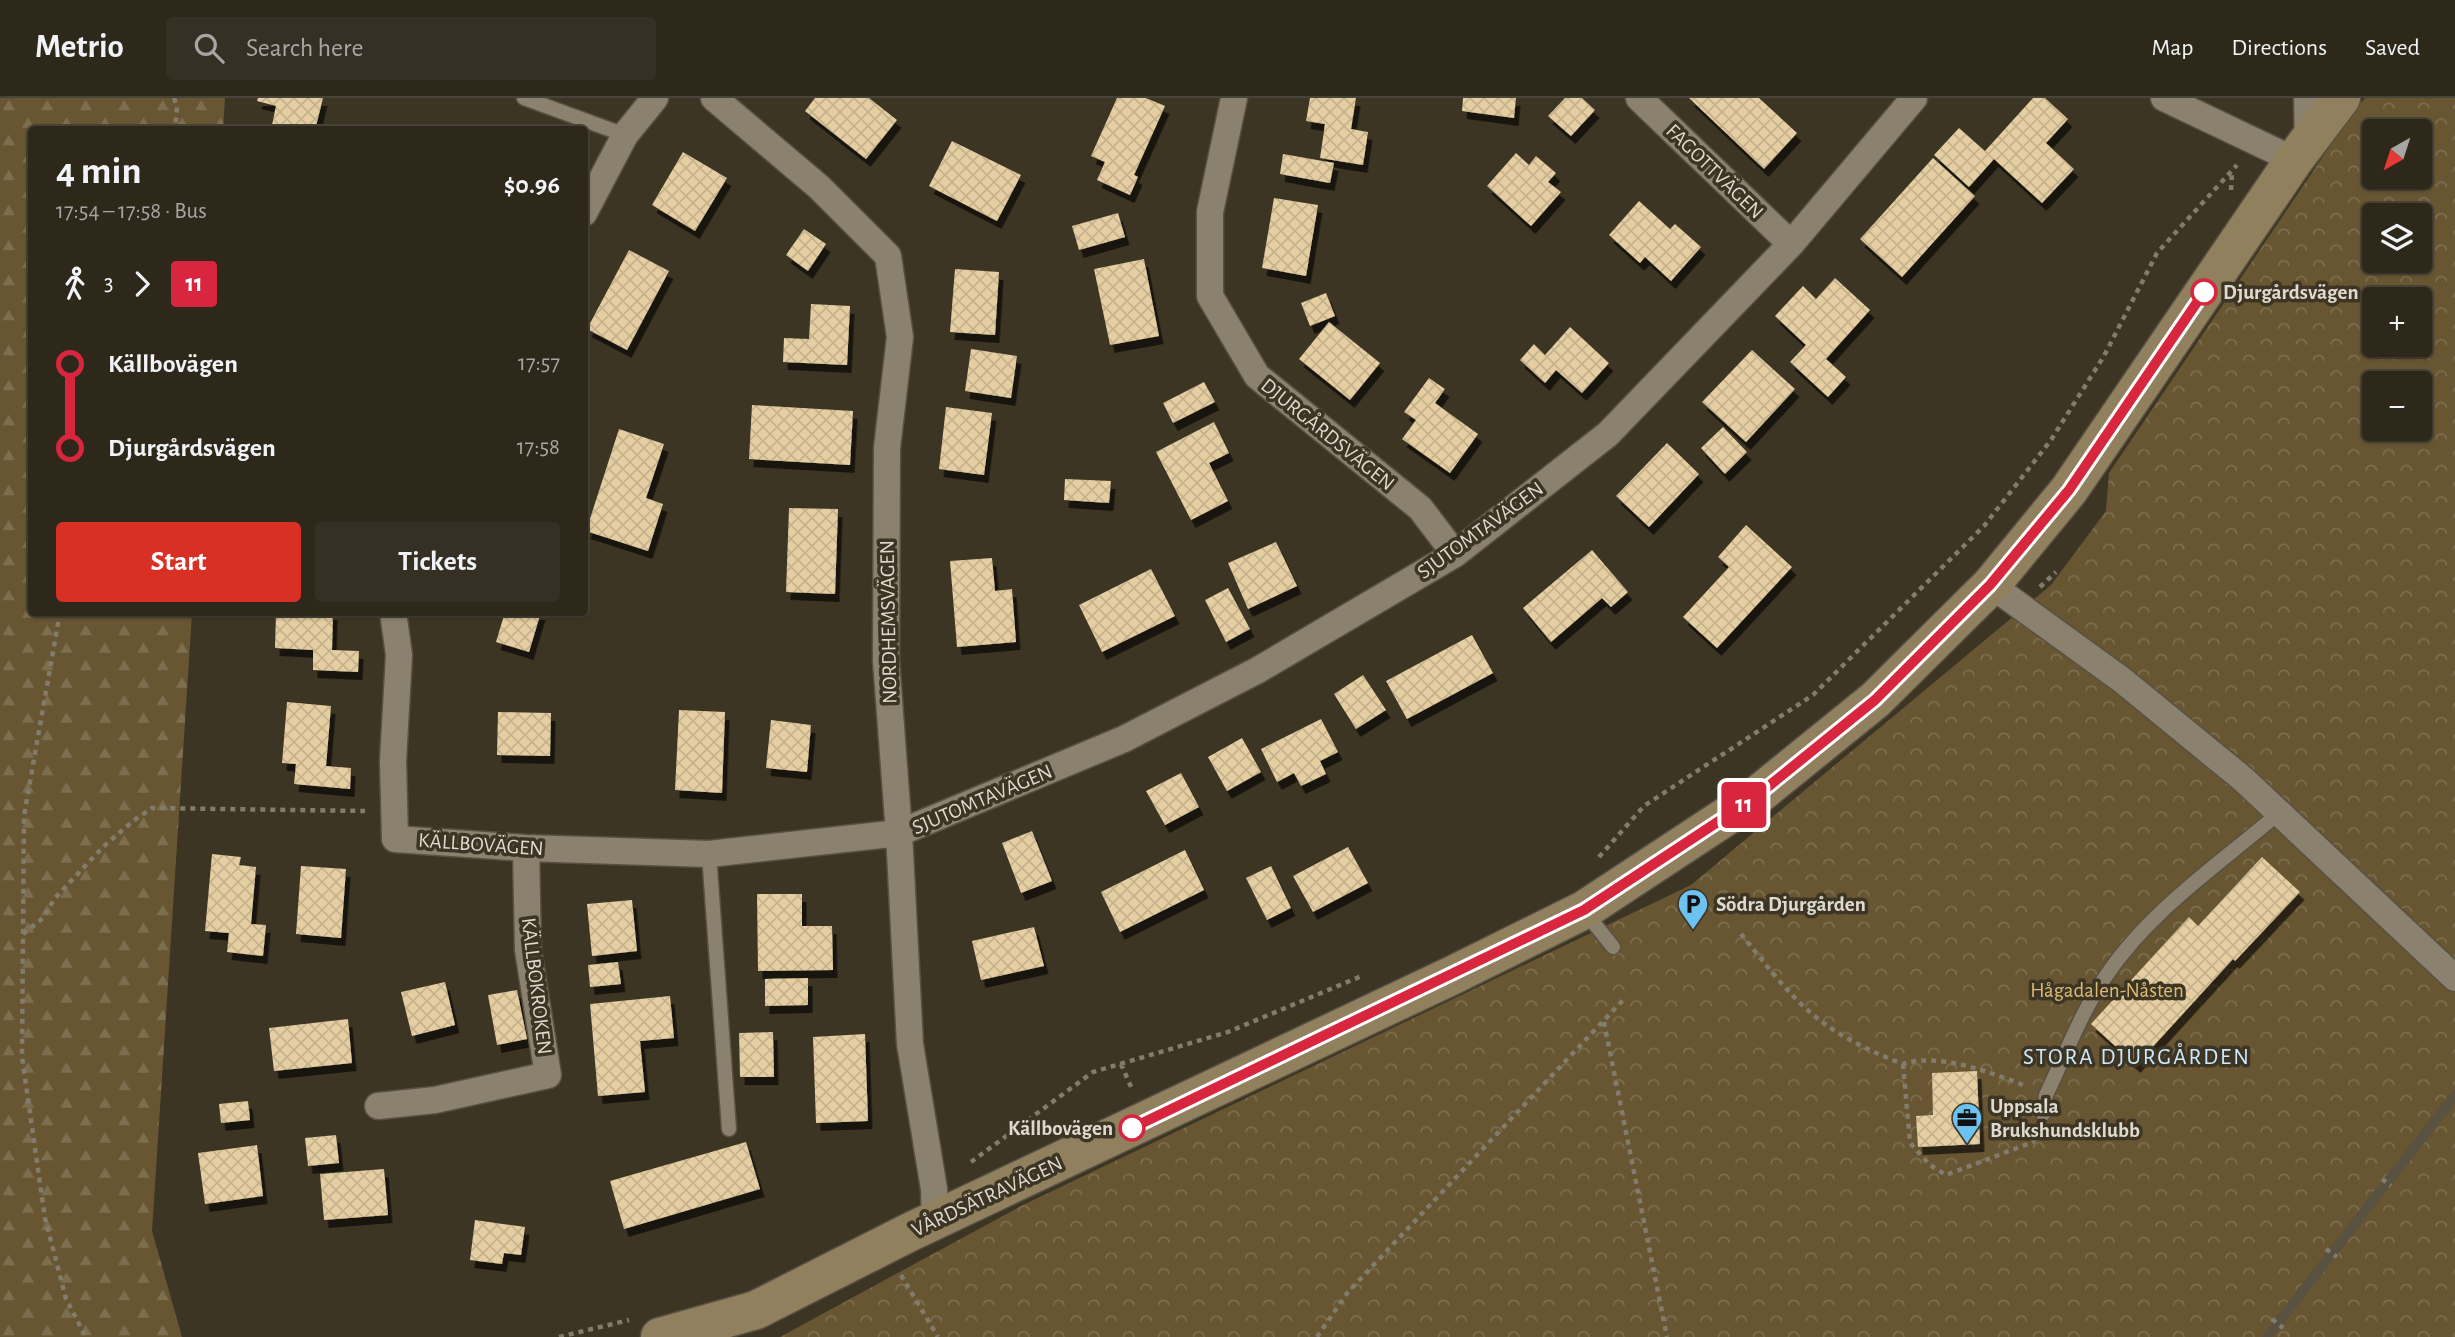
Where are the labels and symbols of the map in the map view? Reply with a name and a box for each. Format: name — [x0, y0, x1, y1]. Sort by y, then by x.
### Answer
street label: FAGOTTVÄGEN — [1662, 119, 1768, 223]
north arrow — [2362, 119, 2432, 189]
marker: Djurgårdsvägen — [2191, 279, 2217, 305]
place label: Djurgårdsvägen — [2223, 282, 2359, 303]
street label: DJURGÅRDSVÄGEN — [1257, 373, 1400, 494]
street label: SJUTOMTAVÄGEN — [1413, 477, 1547, 583]
street label: NORDHEMSVÄGEN — [876, 540, 900, 704]
street label: SJUTOMTAVÄGEN — [909, 760, 1055, 838]
line badge: 11 — [1712, 782, 1776, 828]
street label: KÄLLBOVÄGEN — [418, 829, 544, 859]
parking icon: Södra Djurgården — [1676, 887, 1710, 931]
place label: Södra Djurgården — [1716, 894, 1866, 915]
street label: KÄLLBOKROKEN — [518, 916, 556, 1056]
park label: Hågadalen-Nåsten — [2030, 980, 2184, 1001]
district label: STORA DJURGÅRDEN — [2023, 1043, 2251, 1069]
place label: Uppsala Brukshundsklubb — [1990, 1096, 2140, 1141]
office icon: Uppsala Brukshundsklubb — [1950, 1101, 1984, 1145]
marker: Källbovägen — [1119, 1115, 1145, 1141]
place label: Källbovägen — [1008, 1118, 1113, 1139]
street label: VÅRDSÄTRAVÄGEN — [908, 1151, 1066, 1241]

